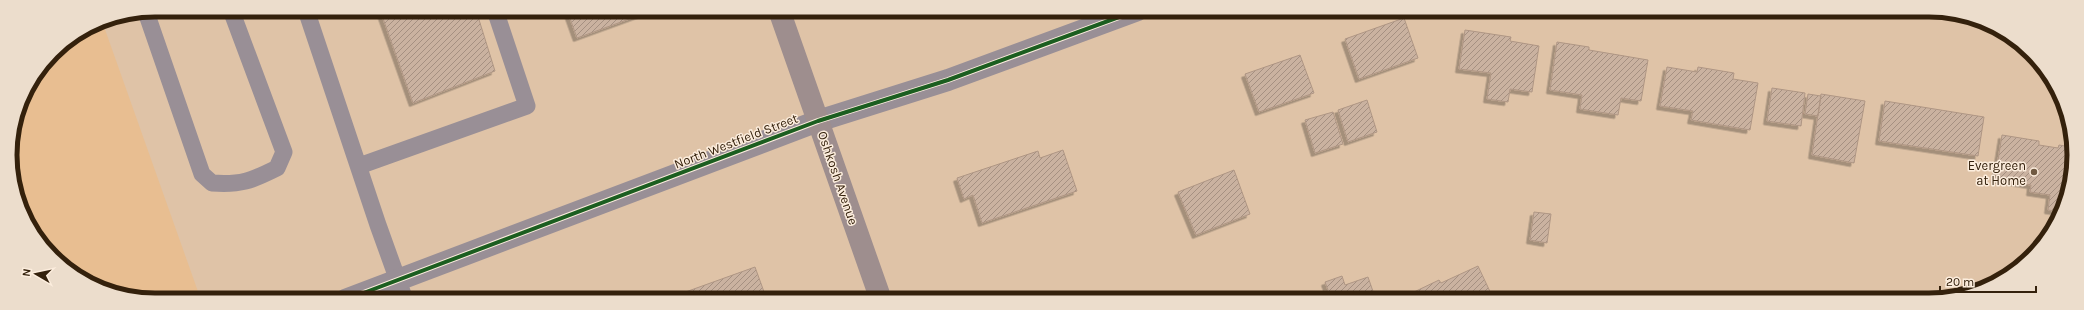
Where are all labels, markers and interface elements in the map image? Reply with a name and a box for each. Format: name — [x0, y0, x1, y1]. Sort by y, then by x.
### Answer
street label: North Westfield Street — [672, 110, 800, 172]
street label: Oshkosh Avenue — [815, 129, 861, 227]
place label: Evergreen at Home — [1968, 158, 2026, 188]
marker: Evergreen at Home — [2029, 167, 2039, 177]
north arrow — [16, 254, 56, 294]
text: N — [20, 268, 34, 277]
scale bar — [1940, 268, 2036, 294]
text: 20 m — [1946, 275, 1974, 289]

